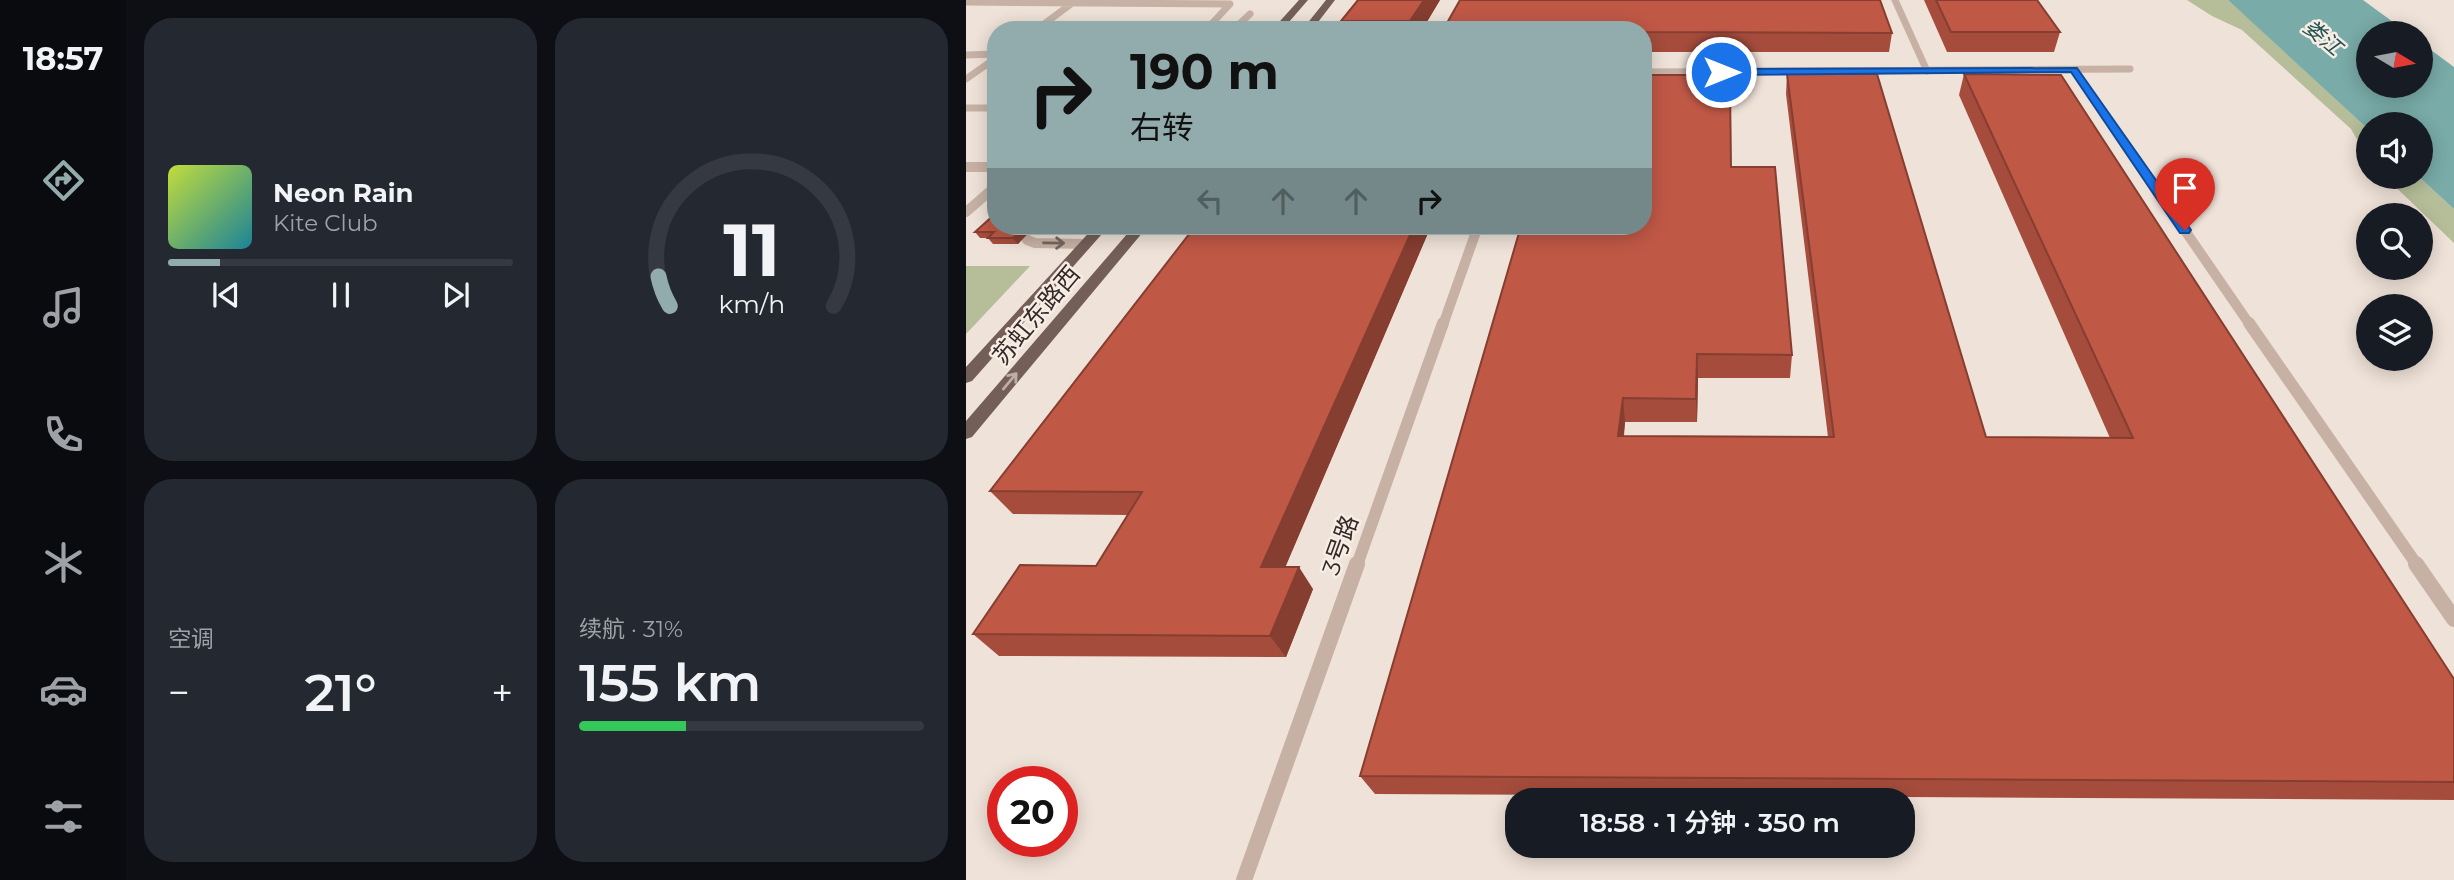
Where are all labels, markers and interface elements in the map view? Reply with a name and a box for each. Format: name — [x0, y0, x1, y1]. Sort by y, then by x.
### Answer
water label: 娄江 — [2299, 14, 2349, 61]
north arrow — [2356, 21, 2432, 98]
map controls — [2356, 21, 2433, 371]
position arrow — [1684, 35, 1758, 109]
text: 18:57 — [23, 39, 103, 78]
text: 190 m — [1130, 42, 1279, 101]
icon: right — [1015, 49, 1106, 140]
text: 右转 — [1130, 108, 1194, 147]
button: sound — [2356, 112, 2433, 189]
icon: directions — [39, 156, 88, 205]
pin — [2155, 158, 2215, 230]
icon: arrive — [2166, 169, 2204, 207]
text: Neon Rain — [273, 177, 414, 209]
icon: left — [1191, 182, 1229, 220]
icon: ahead — [1264, 182, 1302, 220]
icon: ahead — [1337, 182, 1375, 220]
icon: right — [1410, 182, 1448, 220]
button: search — [2356, 203, 2433, 280]
text: 11 — [723, 206, 780, 294]
text: Kite Club — [273, 209, 378, 237]
one-way arrow — [1042, 237, 1065, 250]
street label: 苏虹东路西 — [986, 260, 1086, 370]
icon: previous — [207, 276, 245, 314]
icon: pause — [322, 276, 360, 314]
icon: next — [437, 276, 475, 314]
icon: music — [39, 283, 88, 332]
text: km/h — [718, 289, 785, 319]
button: layers — [2356, 294, 2433, 371]
one-way arrow — [1002, 372, 1018, 390]
icon: phone — [39, 410, 88, 459]
street label: 3号路 — [1316, 511, 1364, 579]
icon: climate — [39, 538, 88, 587]
text: 续航 · 31% — [579, 615, 683, 643]
text: 空调 — [168, 625, 214, 653]
text: 155 km — [579, 651, 761, 714]
text: 21° — [305, 661, 376, 724]
icon: car — [39, 665, 88, 714]
text: − — [168, 669, 190, 716]
text: + — [491, 669, 513, 716]
speed limit sign: 20 — [987, 766, 1078, 857]
icon: filters — [39, 792, 88, 841]
text: 18:58 · 1 分钟 · 350 m — [1580, 807, 1840, 839]

